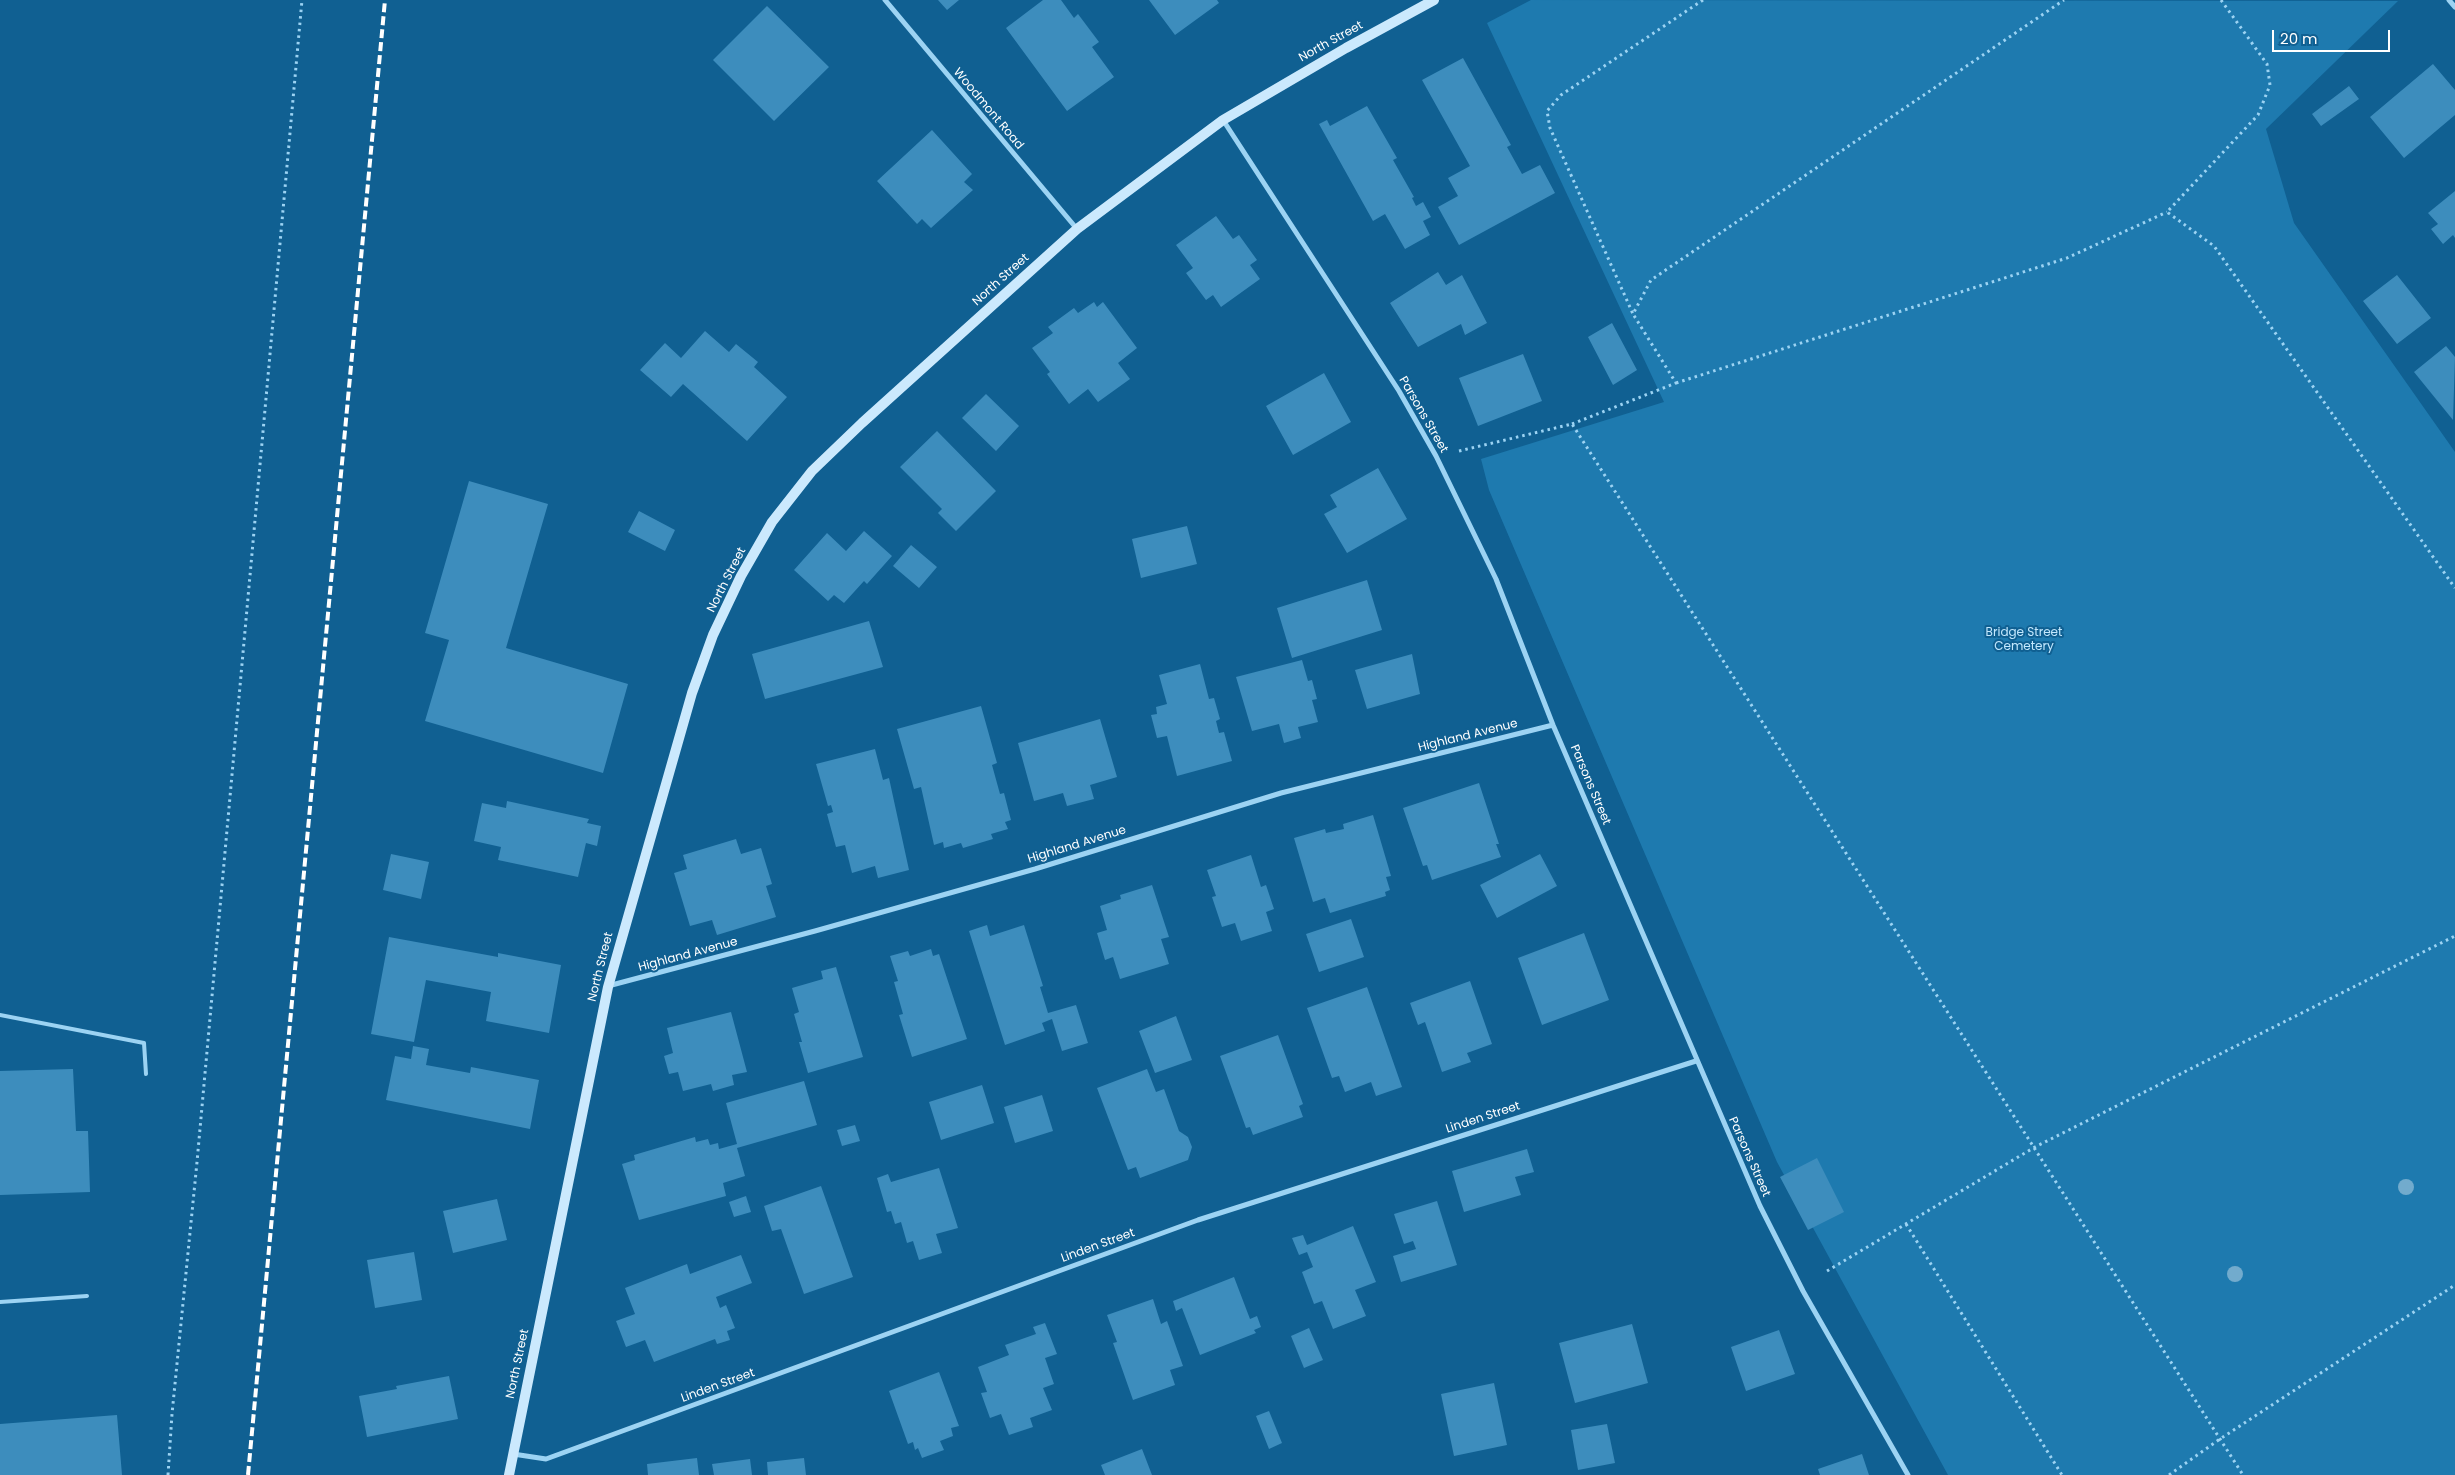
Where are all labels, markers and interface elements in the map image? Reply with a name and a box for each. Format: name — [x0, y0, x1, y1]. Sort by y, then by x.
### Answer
street label: North Street — [1296, 18, 1366, 66]
scale bar — [2275, 20, 2392, 52]
text: 20 m — [2280, 28, 2318, 49]
street label: Woodmont Road — [950, 65, 1026, 153]
street label: North Street — [970, 251, 1032, 309]
street label: Parsons Street — [1395, 374, 1451, 456]
street label: North Street — [704, 545, 750, 615]
park label: Bridge Street Cemetery — [1986, 626, 2062, 654]
street label: Highland Avenue — [1417, 717, 1519, 755]
street label: Parsons Street — [1567, 743, 1613, 827]
street label: Highland Avenue — [1026, 823, 1128, 867]
street label: North Street — [585, 931, 617, 1003]
street label: Highland Avenue — [637, 935, 739, 975]
street label: Linden Street — [1444, 1099, 1522, 1137]
street label: Parsons Street — [1725, 1115, 1773, 1199]
street label: Linden Street — [1059, 1226, 1137, 1266]
street label: North Street — [504, 1328, 532, 1400]
street label: Linden Street — [679, 1366, 757, 1406]

